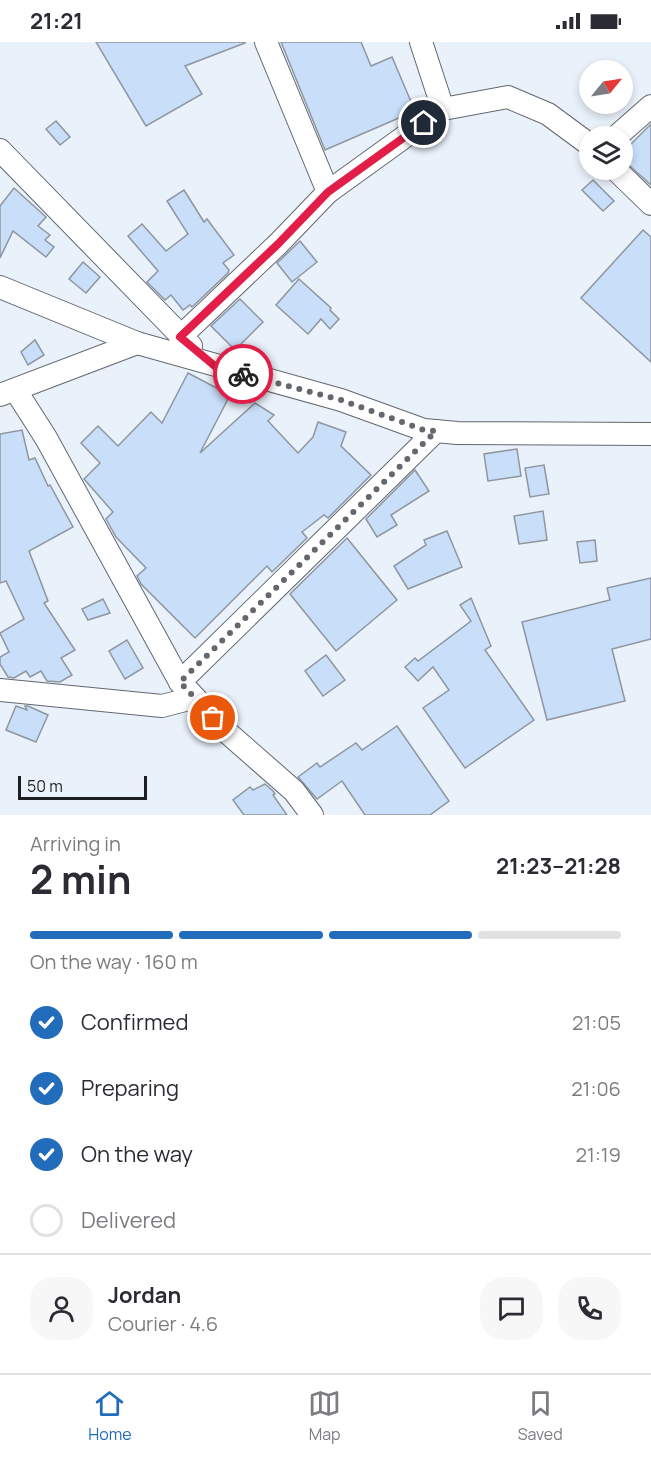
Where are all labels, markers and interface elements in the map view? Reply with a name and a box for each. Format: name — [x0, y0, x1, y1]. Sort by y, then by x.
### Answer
text: 21:21 — [30, 6, 83, 36]
north arrow — [579, 60, 633, 114]
map controls — [579, 60, 633, 180]
pin — [398, 97, 449, 148]
icon: home — [407, 106, 440, 139]
button: layers — [579, 126, 633, 180]
courier — [213, 344, 273, 404]
icon: bike — [227, 358, 260, 391]
pin — [187, 692, 238, 743]
icon: bag — [196, 701, 229, 734]
scale bar — [18, 773, 147, 800]
text: 50 m — [27, 775, 63, 797]
text: Arriving in — [30, 830, 121, 857]
text: 21:23–21:28 — [496, 851, 621, 881]
text: 2 min — [30, 852, 131, 906]
text: On the way · 160 m — [30, 948, 198, 975]
icon: check — [30, 1006, 63, 1039]
text: Confirmed — [81, 1007, 189, 1037]
text: 21:05 — [572, 1009, 621, 1036]
icon: check — [30, 1072, 63, 1105]
text: Preparing — [81, 1073, 179, 1103]
text: 21:06 — [571, 1075, 621, 1102]
icon: check — [30, 1138, 63, 1171]
text: On the way — [81, 1139, 193, 1169]
text: 21:19 — [576, 1141, 621, 1168]
text: Delivered — [81, 1205, 176, 1235]
button: person — [30, 1277, 93, 1340]
button: chat — [480, 1277, 543, 1340]
button: phone — [558, 1277, 621, 1340]
text: Jordan — [108, 1280, 181, 1310]
text: Courier · 4.6 — [108, 1310, 218, 1337]
tab: Home — [88, 1387, 132, 1445]
tab: Map — [308, 1387, 341, 1445]
tab: Saved — [518, 1387, 563, 1445]

